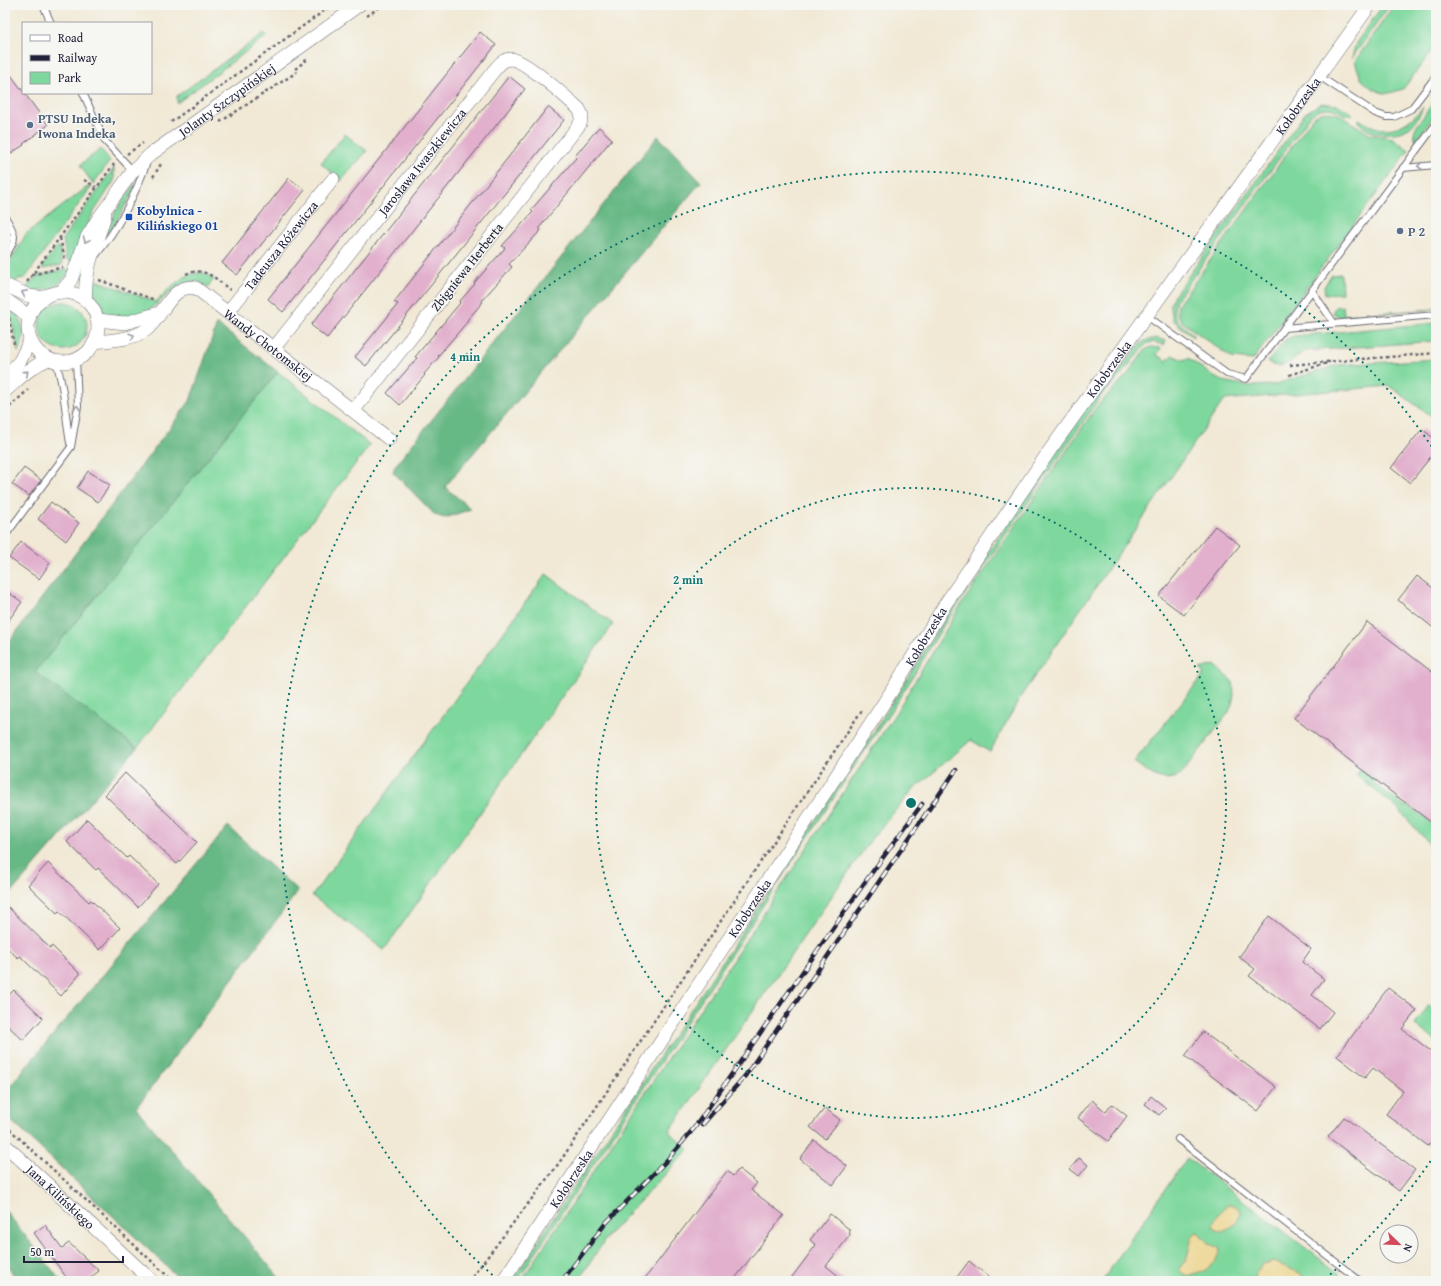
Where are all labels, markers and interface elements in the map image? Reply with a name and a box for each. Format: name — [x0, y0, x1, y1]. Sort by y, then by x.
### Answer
legend — [22, 22, 152, 94]
text: Road — [58, 29, 84, 46]
text: Railway — [58, 49, 97, 66]
street label: Jolanty Szczypińskiej — [173, 59, 279, 142]
text: Park — [58, 69, 82, 86]
street label: Kołobrzeska — [1270, 72, 1325, 138]
street label: Jarosława Iwaszkiewicza — [372, 103, 471, 221]
place label: PTSU Indeka, Iwona Indeka — [38, 109, 116, 143]
marker: PTSU Indeka, Iwona Indeka — [25, 120, 35, 130]
one-way arrow — [1417, 162, 1423, 171]
street label: Tadeusza Różewicza — [239, 196, 323, 294]
place label: Kobylnica - Kilińskiego 01 — [137, 201, 218, 235]
marker: Kobylnica - Kilińskiego 01 — [124, 212, 134, 222]
street label: Zbigniewa Herberta — [426, 218, 508, 315]
place label: P 2 — [1408, 222, 1425, 241]
marker: P 2 — [1395, 226, 1405, 236]
one-way arrow — [83, 236, 91, 244]
one-way arrow — [20, 290, 28, 298]
street label: Wandy Chotomskiej — [220, 304, 317, 386]
one-way arrow — [128, 332, 135, 341]
street label: Kołobrzeska — [1081, 335, 1136, 401]
text: 4 min — [450, 348, 480, 365]
one-way arrow — [21, 371, 28, 378]
one-way arrow — [73, 405, 82, 411]
text: 2 min — [673, 571, 703, 588]
street label: Kołobrzeska — [900, 602, 952, 669]
centre of rings — [904, 796, 918, 810]
street label: Kołobrzeska — [723, 874, 776, 941]
street label: Kołobrzeska — [544, 1145, 597, 1211]
street label: Jana Kilińskiego — [21, 1159, 100, 1233]
north arrow — [1379, 1224, 1419, 1264]
scale bar — [24, 1238, 123, 1264]
text: N — [1399, 1241, 1417, 1255]
text: 50 m — [30, 1243, 54, 1260]

